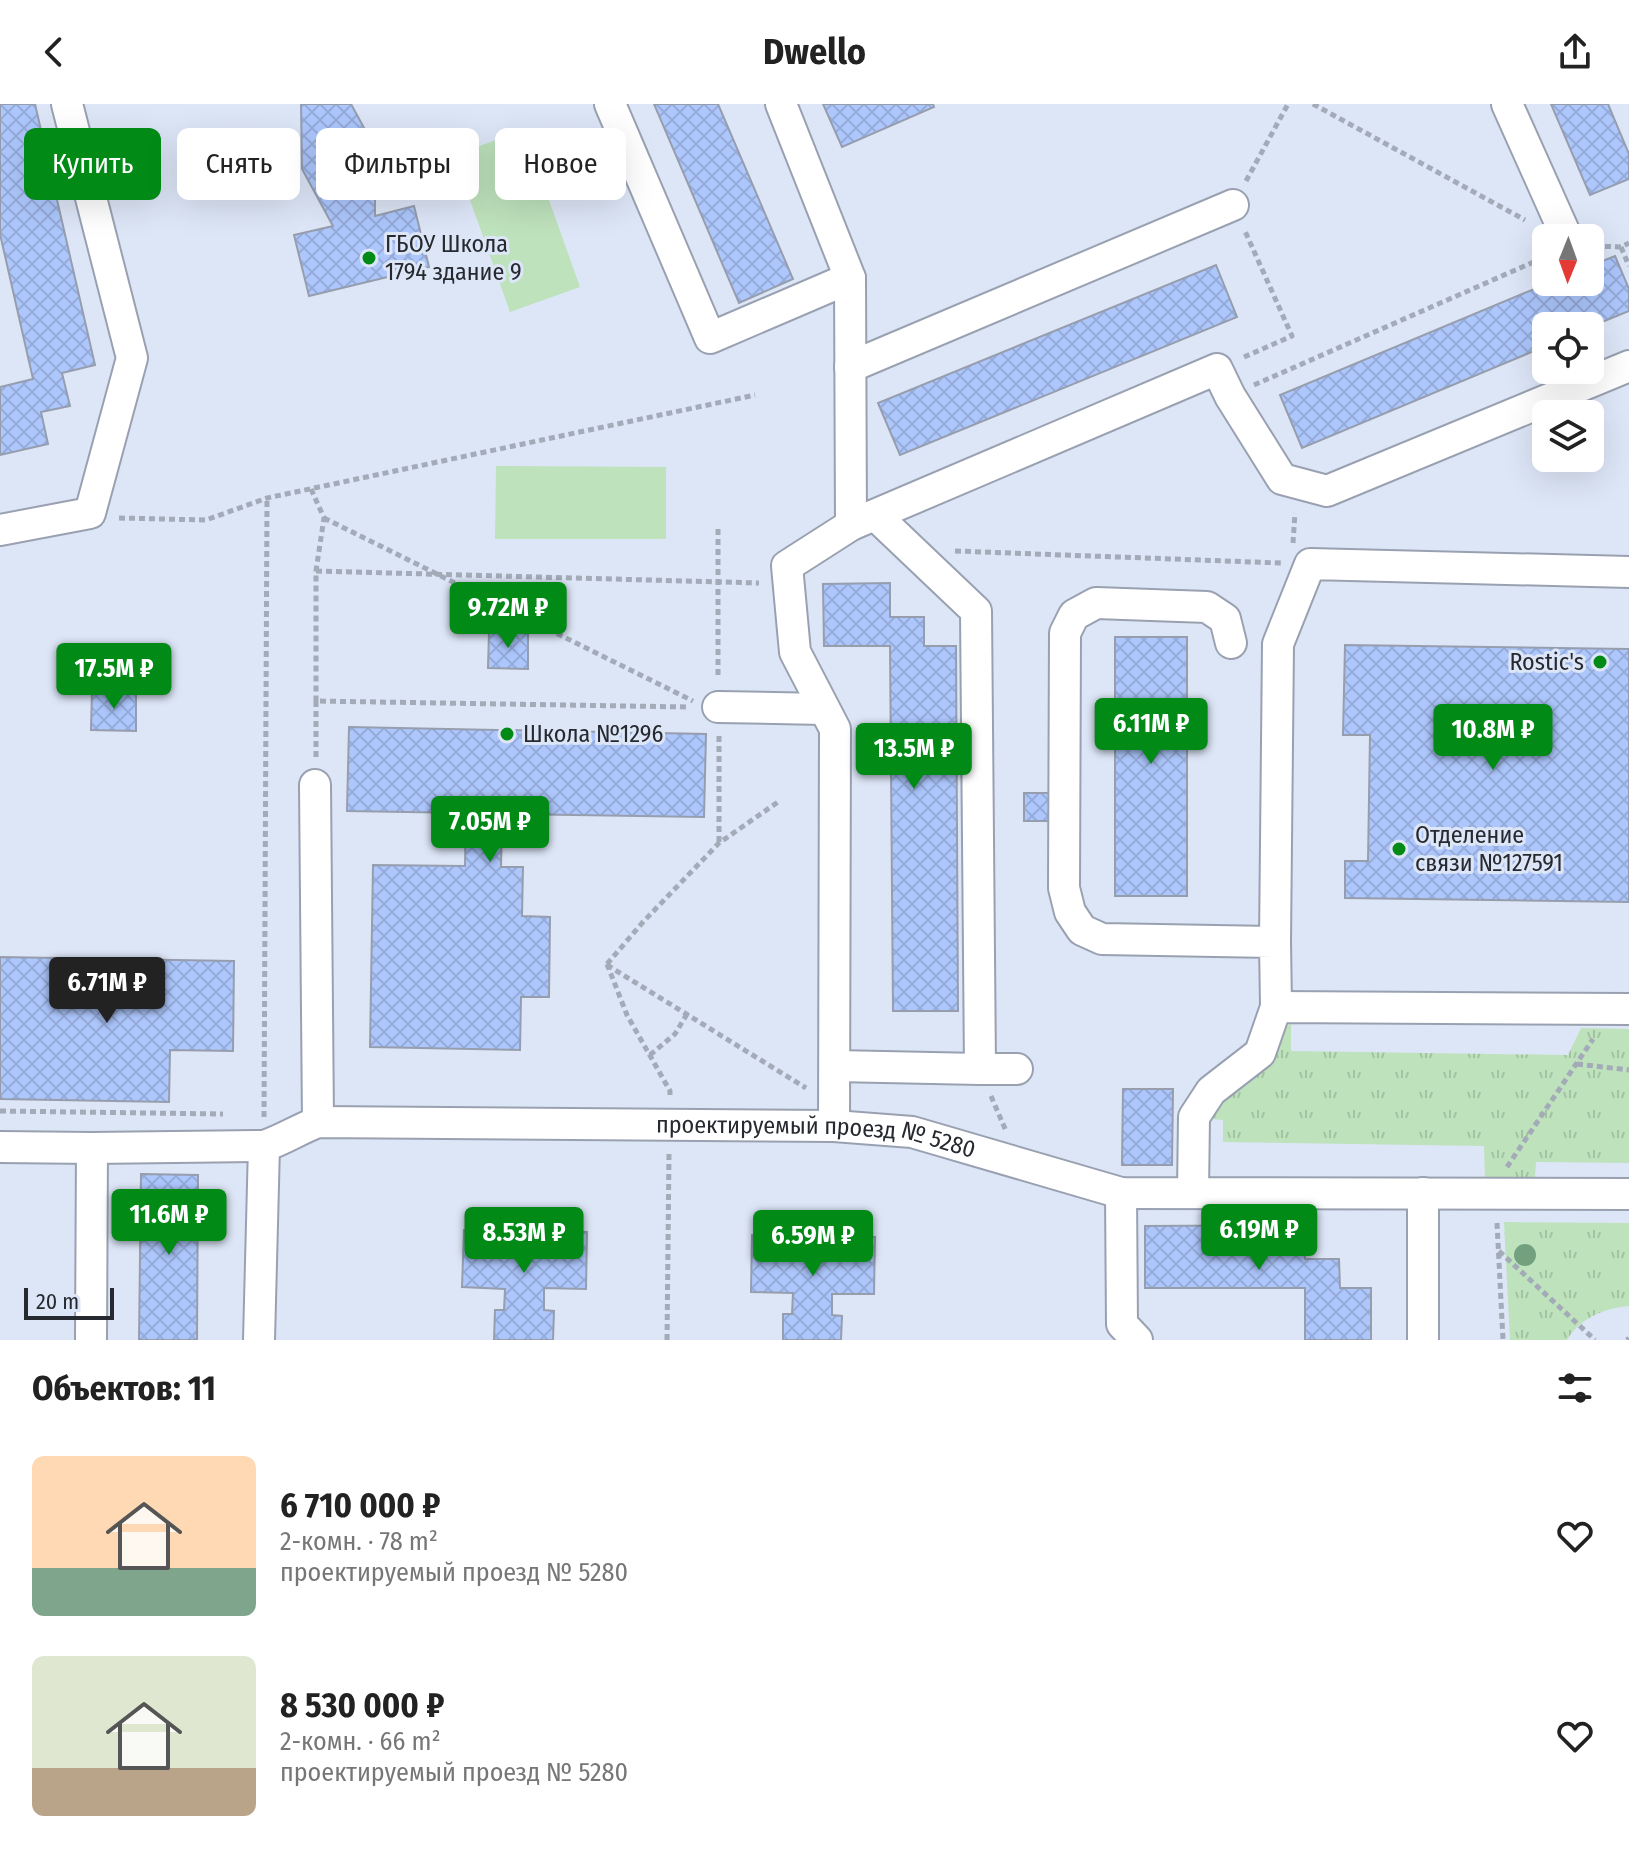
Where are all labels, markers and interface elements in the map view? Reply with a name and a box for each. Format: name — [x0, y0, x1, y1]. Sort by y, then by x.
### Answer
icon: back — [32, 30, 76, 74]
text: Dwello — [763, 30, 866, 74]
icon: share — [1553, 30, 1597, 74]
chip: Купить — [24, 128, 161, 200]
chip: Снять — [177, 128, 300, 200]
chip: Фильтры — [316, 128, 479, 200]
chip: Новое — [495, 128, 626, 200]
north arrow — [1532, 224, 1604, 296]
map controls — [1532, 224, 1604, 472]
place label: ГБОУ Школа 1794 здание 9 — [385, 230, 522, 286]
marker: ГБОУ Школа 1794 здание 9 — [360, 249, 378, 267]
button: locate — [1532, 312, 1604, 384]
button: layers — [1532, 400, 1604, 472]
pin: 9.72M ₽ — [434, 582, 582, 650]
text: 9.72M ₽ — [468, 592, 548, 623]
pin: 17.5M ₽ — [40, 643, 188, 711]
place label: Rostic's — [1509, 648, 1584, 676]
text: 17.5M ₽ — [74, 653, 154, 684]
marker: Rostic's — [1591, 653, 1609, 671]
pin: 6.11M ₽ — [1077, 698, 1225, 766]
pin: 10.8M ₽ — [1419, 704, 1567, 772]
text: 6.11M ₽ — [1113, 708, 1189, 739]
text: 10.8M ₽ — [1451, 714, 1535, 745]
place label: Школа №1296 — [523, 720, 663, 748]
pin: 13.5M ₽ — [840, 723, 988, 791]
marker: Школа №1296 — [498, 725, 516, 743]
text: 13.5M ₽ — [874, 733, 954, 764]
pin: 7.05M ₽ — [416, 796, 564, 864]
text: 7.05M ₽ — [449, 806, 531, 837]
place label: Отделение связи №127591 — [1415, 821, 1563, 877]
marker: Отделение связи №127591 — [1390, 840, 1408, 858]
pin: 6.71M ₽ — [33, 957, 181, 1025]
text: 6.71M ₽ — [67, 967, 147, 998]
street label: проектируемый проезд № 5280 — [656, 1111, 979, 1164]
pin: 11.6M ₽ — [95, 1189, 243, 1257]
text: 11.6M ₽ — [129, 1199, 209, 1230]
pin: 6.19M ₽ — [1185, 1204, 1333, 1272]
pin: 8.53M ₽ — [450, 1207, 598, 1275]
pin: 6.59M ₽ — [739, 1210, 887, 1278]
text: 6.19M ₽ — [1219, 1214, 1299, 1245]
text: 8.53M ₽ — [483, 1217, 565, 1248]
text: 6.59M ₽ — [771, 1220, 855, 1251]
scale bar — [24, 1284, 114, 1320]
text: 20 m — [36, 1288, 79, 1315]
icon: filters — [1553, 1366, 1597, 1410]
text: Объектов: 11 — [32, 1368, 216, 1409]
text: 6 710 000 ₽ — [280, 1485, 440, 1526]
icon: home — [96, 1488, 192, 1584]
icon: heart — [1553, 1514, 1597, 1558]
text: 2-комн. · 78 m² — [280, 1526, 438, 1557]
text: проектируемый проезд № 5280 — [280, 1557, 628, 1588]
text: 8 530 000 ₽ — [280, 1685, 444, 1726]
icon: home — [96, 1688, 192, 1784]
icon: heart — [1553, 1714, 1597, 1758]
text: 2-комн. · 66 m² — [280, 1726, 441, 1757]
text: проектируемый проезд № 5280 — [280, 1757, 628, 1788]

